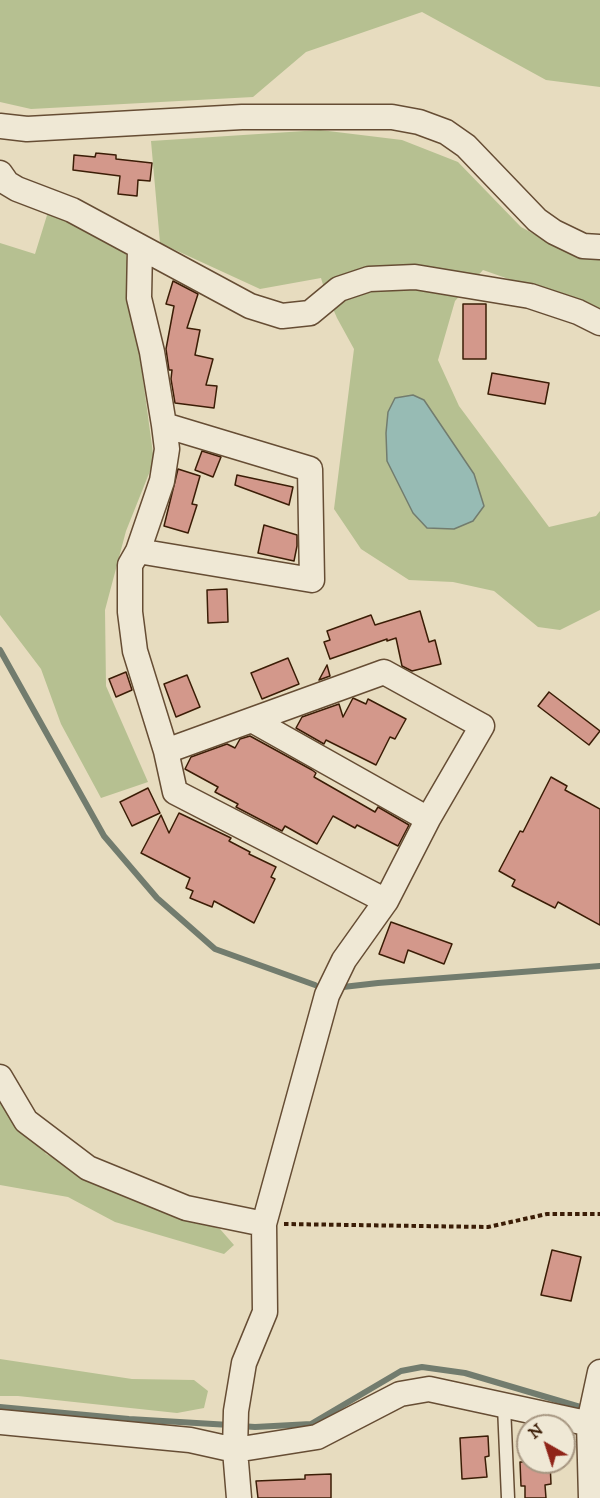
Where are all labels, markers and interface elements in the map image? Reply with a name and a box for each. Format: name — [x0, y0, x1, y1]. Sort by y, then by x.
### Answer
north arrow — [516, 1414, 576, 1474]
text: N — [525, 1420, 547, 1443]

